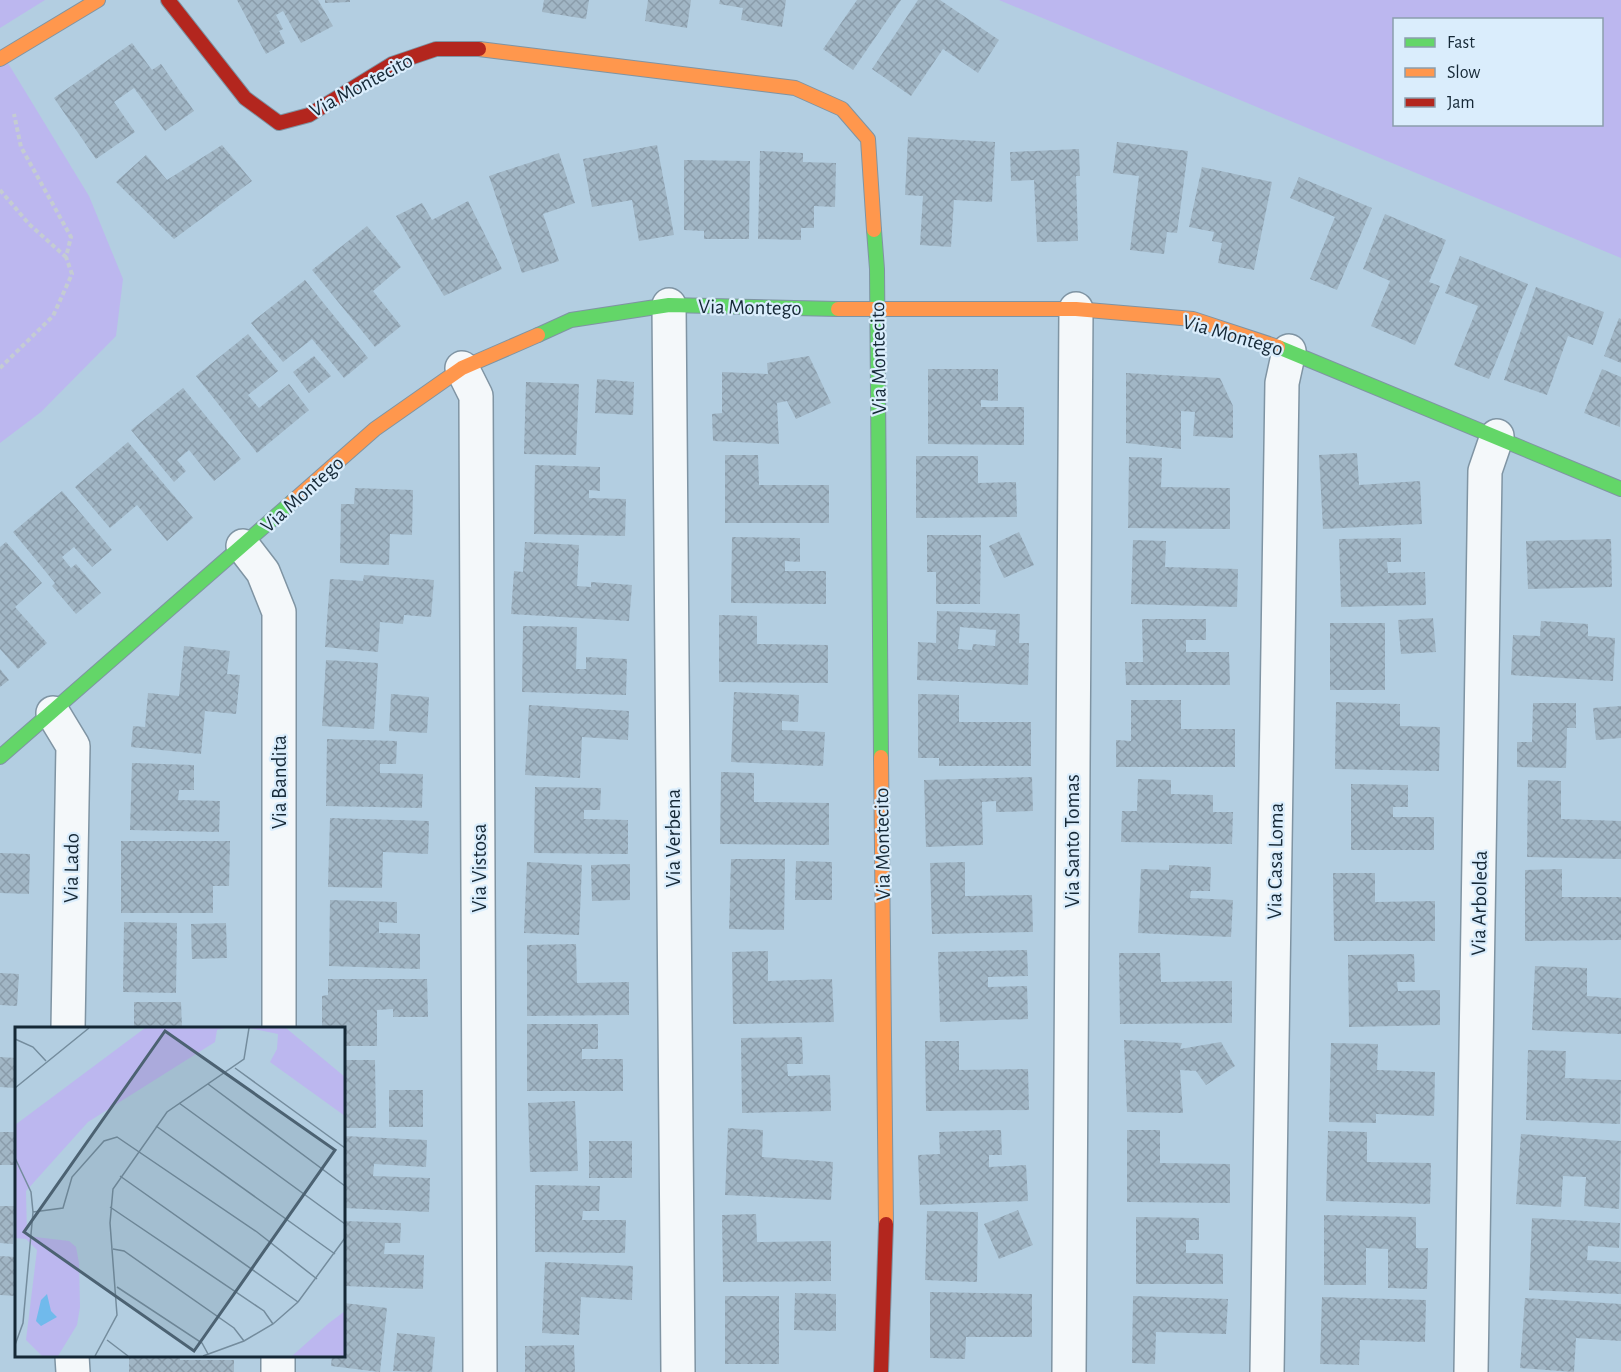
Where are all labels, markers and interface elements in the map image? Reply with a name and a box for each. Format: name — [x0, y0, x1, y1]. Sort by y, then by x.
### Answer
legend — [1393, 18, 1603, 126]
text: Fast — [1447, 34, 1475, 52]
street label: Via Montecito — [306, 50, 416, 121]
text: Slow — [1447, 64, 1480, 82]
text: Jam — [1447, 94, 1475, 112]
street label: Via Montego — [698, 296, 802, 319]
street label: Via Montecito — [867, 301, 890, 415]
street label: Via Montego — [1180, 311, 1286, 360]
street label: Via Montego — [257, 452, 348, 537]
street label: Via Bandita — [269, 735, 290, 829]
street label: Via Santo Tomas — [1062, 774, 1083, 908]
street label: Via Montecito — [871, 787, 894, 901]
street label: Via Verbena — [663, 788, 684, 887]
street label: Via Casa Loma — [1264, 802, 1287, 920]
street label: Via Vistosa — [469, 823, 490, 912]
street label: Via Lado — [60, 833, 83, 903]
street label: Via Arboleda — [1468, 850, 1491, 956]
inset map — [15, 1027, 345, 1357]

